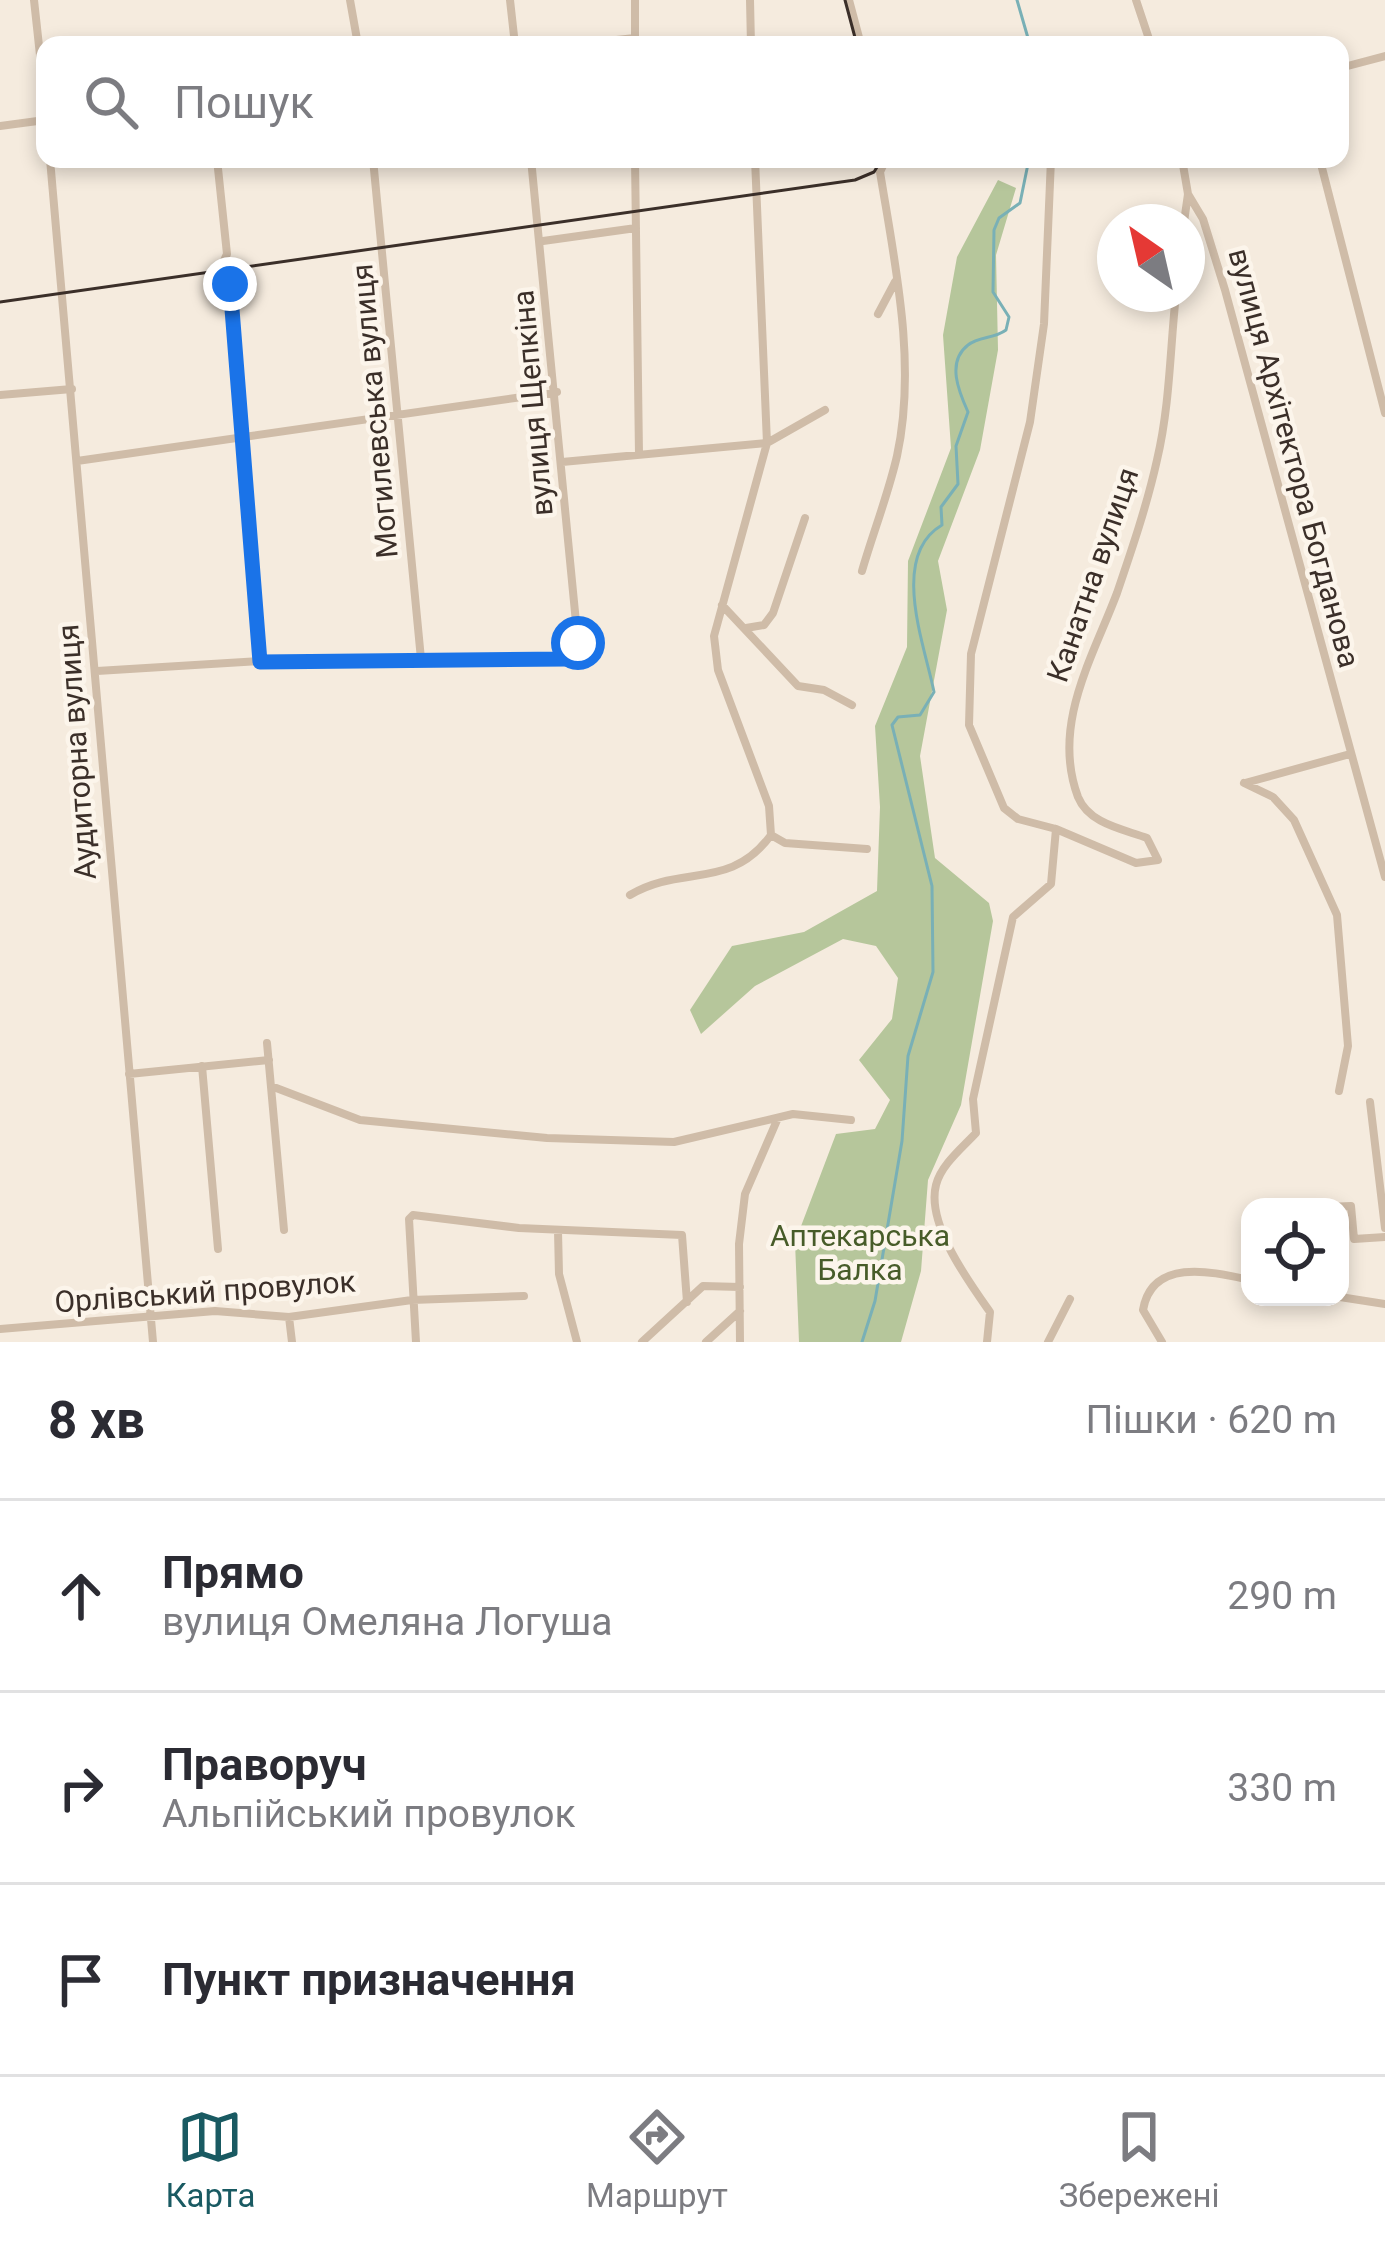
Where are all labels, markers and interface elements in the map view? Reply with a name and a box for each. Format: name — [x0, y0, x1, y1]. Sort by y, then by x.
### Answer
search box — [36, 36, 1349, 168]
icon: search — [78, 69, 144, 135]
text: Пошук — [174, 76, 314, 129]
north arrow — [1097, 204, 1205, 312]
street label: вулиця Архітектора Богданова — [1222, 244, 1367, 671]
route end — [203, 257, 257, 311]
street label: Могилевська вулиця — [344, 262, 405, 560]
street label: вулиця Щепкіна — [505, 289, 560, 517]
street label: Канатна вулиця — [1039, 463, 1146, 686]
route start — [551, 616, 605, 670]
street label: Аудиторна вулиця — [50, 623, 103, 881]
map controls — [1241, 1198, 1349, 1306]
button: locate — [1241, 1198, 1349, 1306]
park label: Аптекарська Балка — [770, 1218, 950, 1287]
street label: Орлівський провулок — [53, 1264, 357, 1319]
text: 8 хв — [48, 1391, 145, 1450]
text: Пішки · 620 m — [1085, 1397, 1337, 1443]
text: Прямо — [162, 1546, 304, 1599]
icon: ahead — [48, 1563, 114, 1629]
text: 290 m — [1227, 1573, 1337, 1619]
text: вулиця Омеляна Логуша — [162, 1599, 612, 1645]
text: Праворуч — [162, 1738, 367, 1791]
icon: right — [48, 1755, 114, 1821]
text: 330 m — [1227, 1765, 1337, 1811]
text: Альпійський провулок — [162, 1791, 576, 1837]
icon: arrive — [48, 1947, 114, 2013]
text: Пункт призначення — [162, 1953, 576, 2006]
tab: Карта — [165, 2104, 255, 2215]
tab: Маршрут — [586, 2104, 728, 2215]
tab: Збережені — [1059, 2104, 1220, 2215]

